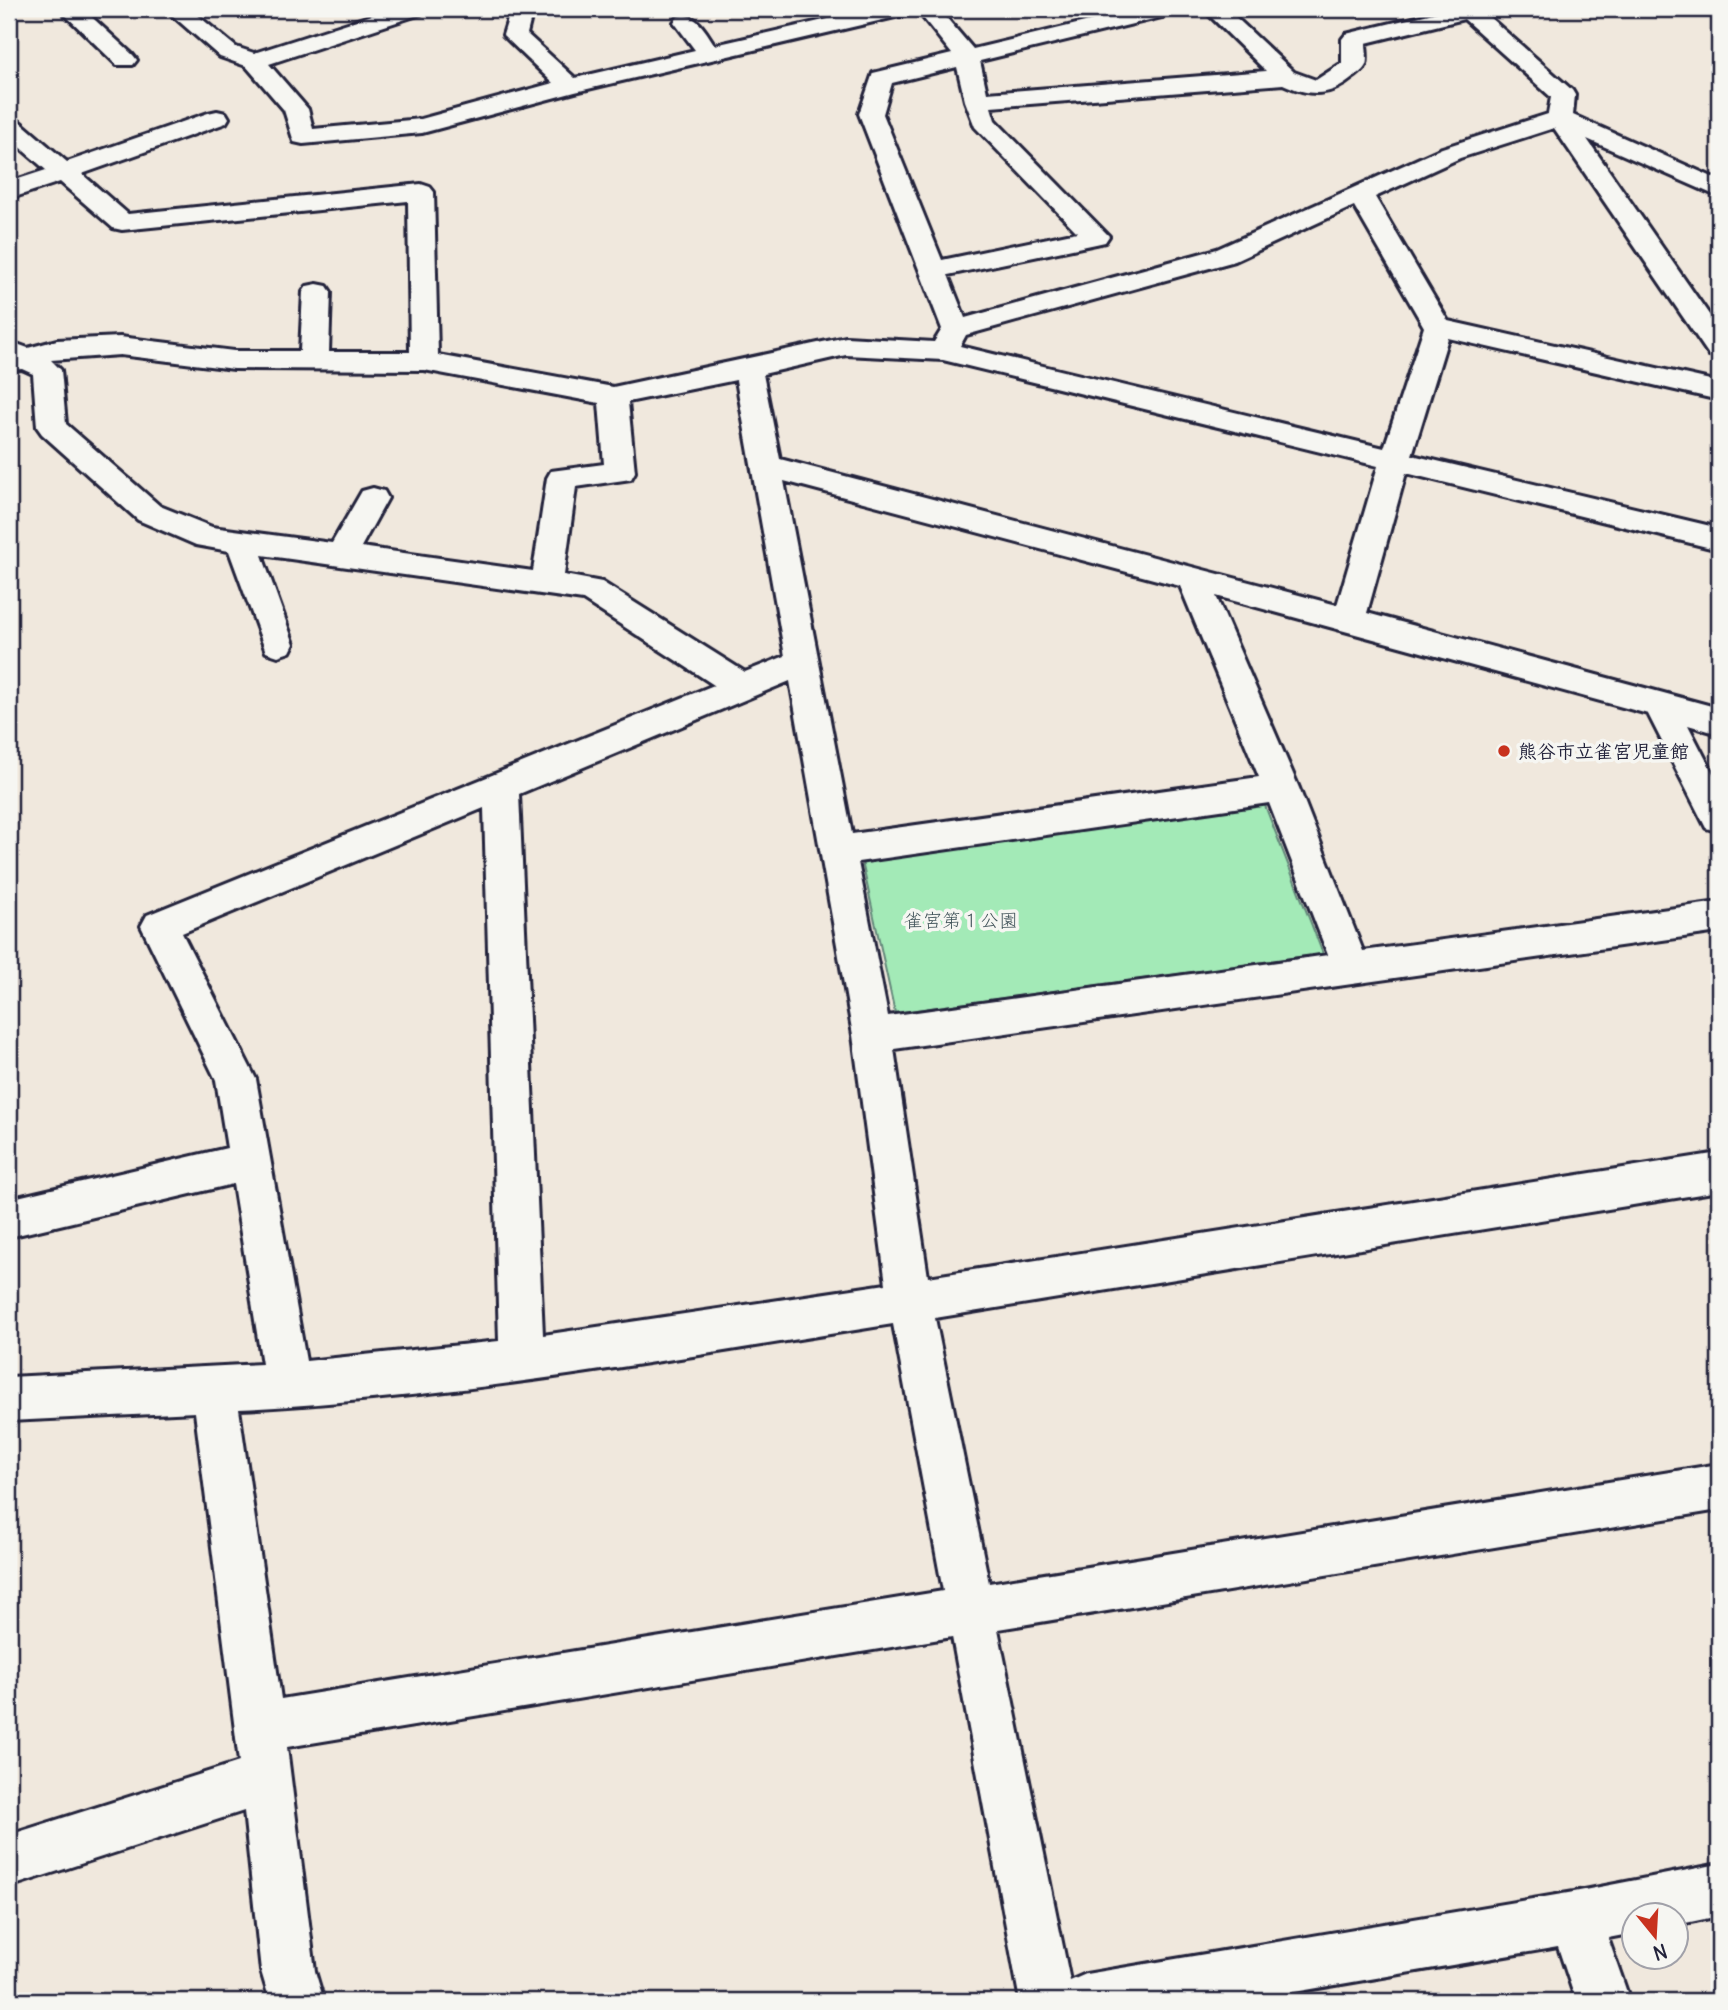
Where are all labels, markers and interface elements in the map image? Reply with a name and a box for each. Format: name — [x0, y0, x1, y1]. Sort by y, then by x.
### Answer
place label: 熊谷市立雀宮児童館 — [1518, 739, 1689, 763]
marker: 熊谷市立雀宮児童館 — [1496, 743, 1512, 759]
park label: 雀宮第１公園 — [904, 908, 1018, 932]
north arrow — [1620, 1902, 1690, 1972]
text: N — [1650, 1939, 1670, 1966]

